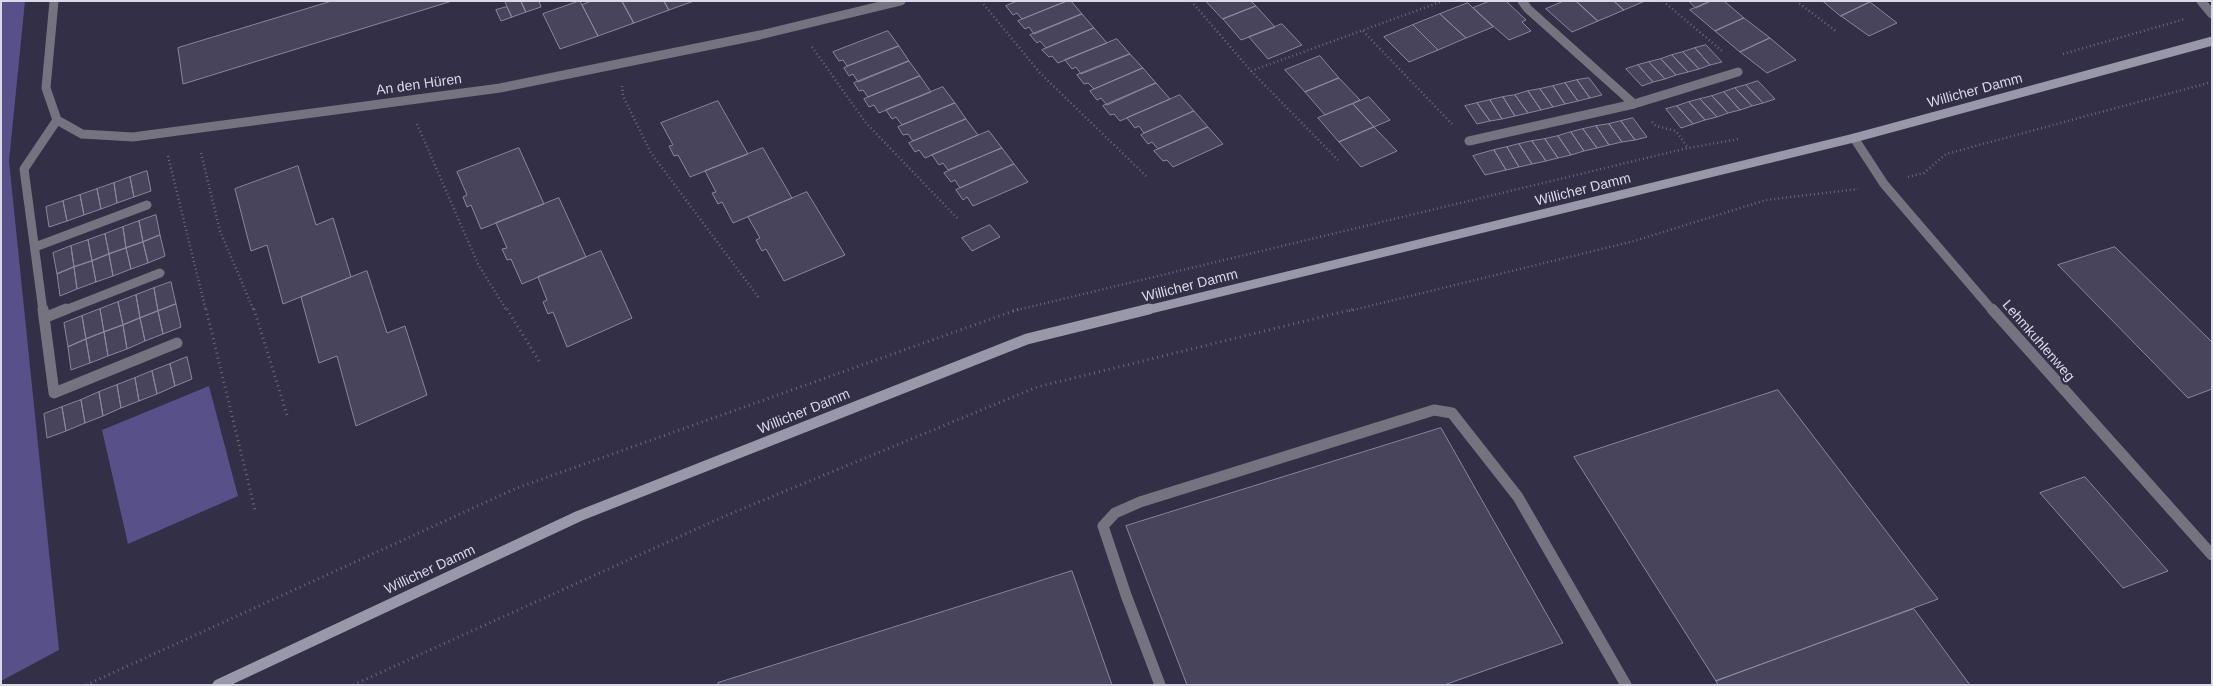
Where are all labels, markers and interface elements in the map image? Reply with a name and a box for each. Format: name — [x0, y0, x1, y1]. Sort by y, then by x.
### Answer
street label: Willicher Damm — [1925, 70, 2025, 112]
street label: An den Hüren — [375, 71, 463, 99]
street label: Willicher Damm — [1533, 170, 1633, 210]
street label: Willicher Damm — [1140, 266, 1240, 306]
street label: Lehmkuhlenweg — [1998, 297, 2078, 385]
street label: Willicher Damm — [755, 386, 853, 438]
street label: Willicher Damm — [382, 542, 478, 598]

